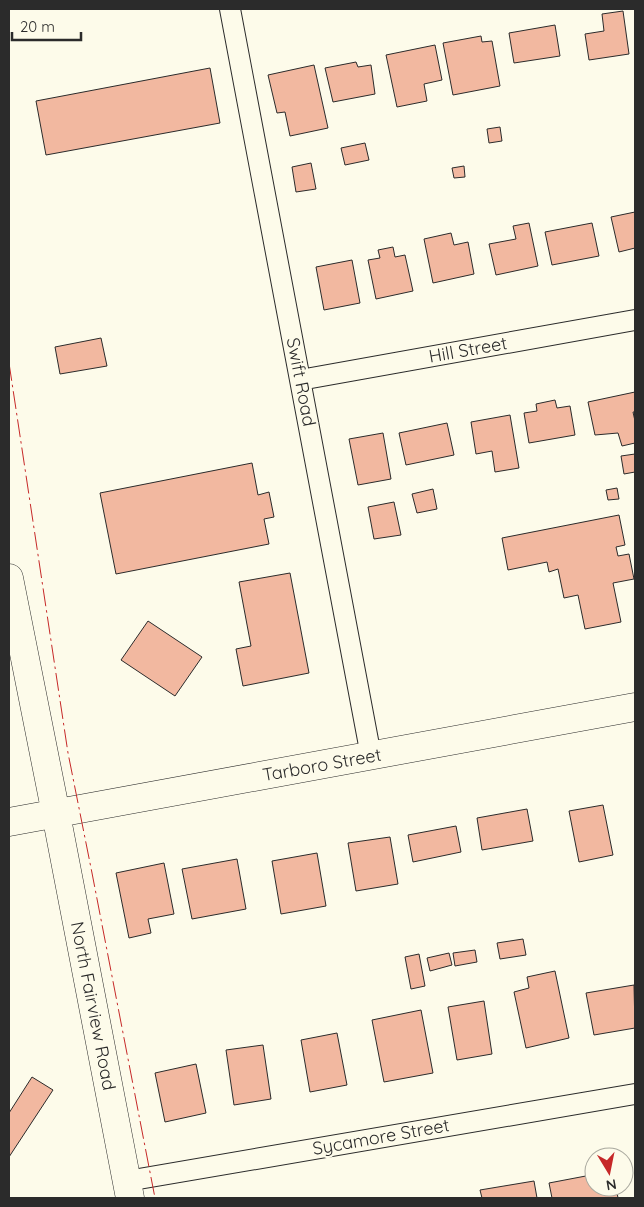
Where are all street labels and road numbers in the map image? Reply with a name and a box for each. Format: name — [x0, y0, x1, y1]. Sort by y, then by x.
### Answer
street label: Hill Street — [427, 331, 509, 368]
street label: Swift Road — [282, 336, 321, 428]
street label: Tarboro Street — [261, 743, 383, 786]
street label: North Fairview Road — [66, 920, 121, 1092]
street label: Sycamore Street — [311, 1113, 451, 1160]

